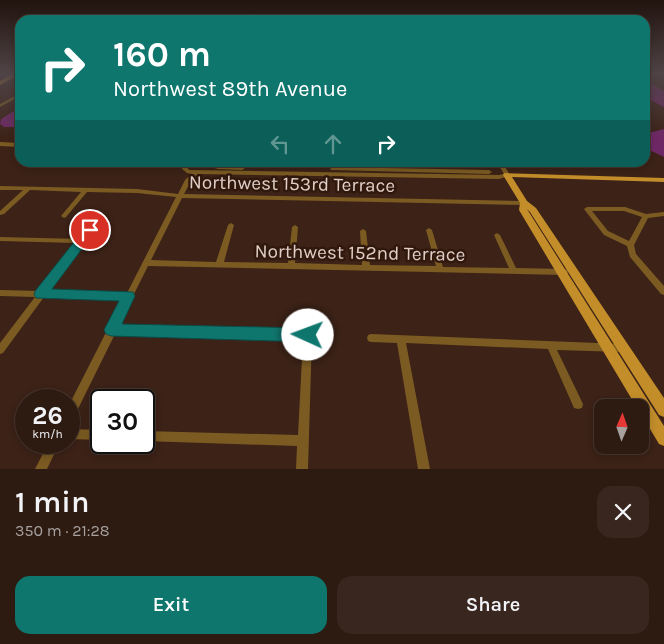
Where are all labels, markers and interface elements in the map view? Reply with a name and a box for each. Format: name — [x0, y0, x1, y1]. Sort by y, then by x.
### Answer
text: 160 m — [113, 34, 211, 75]
icon: right — [30, 35, 95, 100]
text: Northwest 89th Avenue — [113, 76, 347, 102]
icon: left — [266, 130, 294, 158]
icon: ahead — [319, 130, 347, 158]
icon: right — [372, 130, 400, 158]
street label: Northwest 153rd Terrace — [189, 171, 395, 197]
pin — [69, 209, 111, 251]
icon: arrive — [76, 216, 104, 244]
street label: Northwest 152nd Terrace — [254, 240, 466, 266]
position arrow — [281, 308, 333, 360]
speed limit sign: 30 — [90, 389, 155, 454]
north arrow — [594, 399, 649, 454]
map controls — [594, 399, 649, 454]
text: 26 — [32, 401, 63, 430]
text: km/h — [32, 427, 63, 441]
text: 1 min — [15, 484, 89, 520]
button: close — [597, 486, 649, 538]
text: 350 m · 21:28 — [15, 521, 110, 540]
button: Exit — [15, 576, 327, 634]
button: Share — [337, 576, 649, 634]

